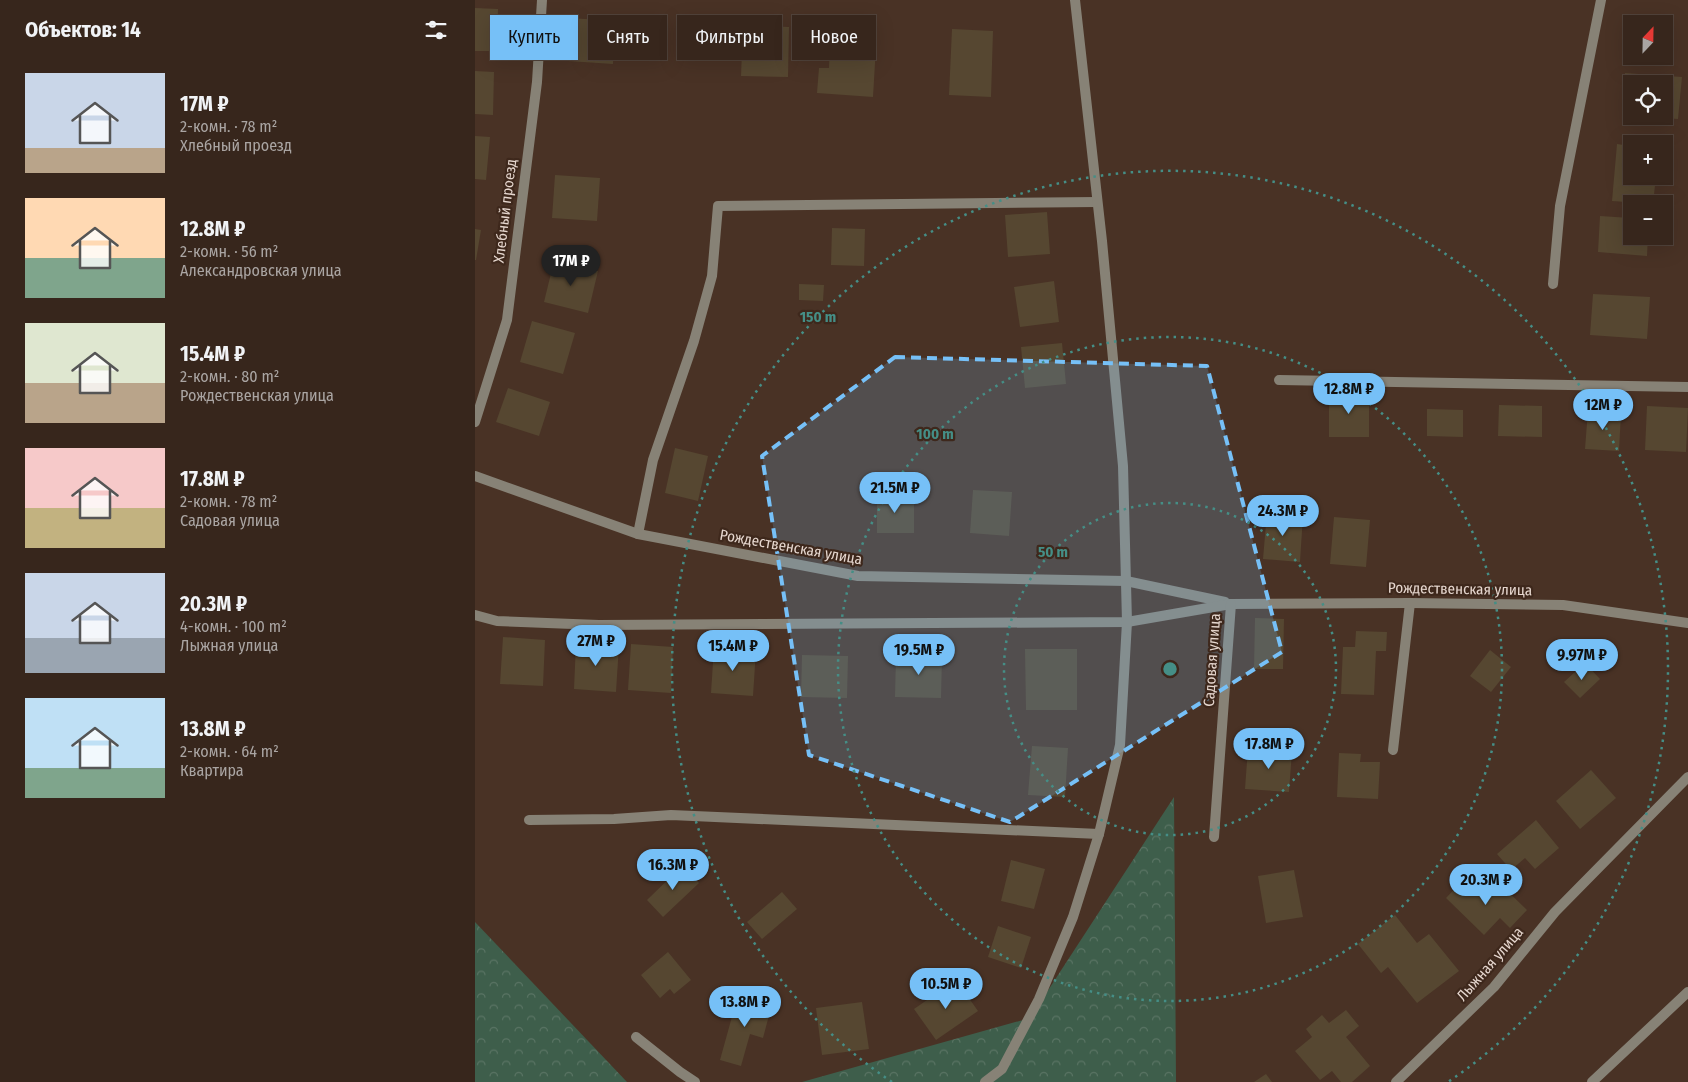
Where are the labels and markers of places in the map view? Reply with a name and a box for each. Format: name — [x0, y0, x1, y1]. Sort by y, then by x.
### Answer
pin: 17M ₽ — [536, 244, 606, 287]
pin: 12.8M ₽ — [1303, 372, 1395, 415]
pin: 12M ₽ — [1568, 388, 1638, 431]
pin: 21.5M ₽ — [849, 472, 941, 514]
pin: 24.3M ₽ — [1237, 494, 1329, 537]
pin: 27M ₽ — [561, 624, 631, 667]
pin: 15.4M ₽ — [687, 630, 779, 672]
pin: 19.5M ₽ — [873, 634, 965, 676]
pin: 9.97M ₽ — [1536, 638, 1628, 681]
centre of rings — [1161, 660, 1179, 678]
pin: 17.8M ₽ — [1223, 728, 1315, 770]
pin: 16.3M ₽ — [627, 848, 719, 891]
pin: 20.3M ₽ — [1440, 864, 1532, 906]
pin: 10.5M ₽ — [900, 968, 992, 1010]
pin: 13.8M ₽ — [699, 986, 791, 1028]

